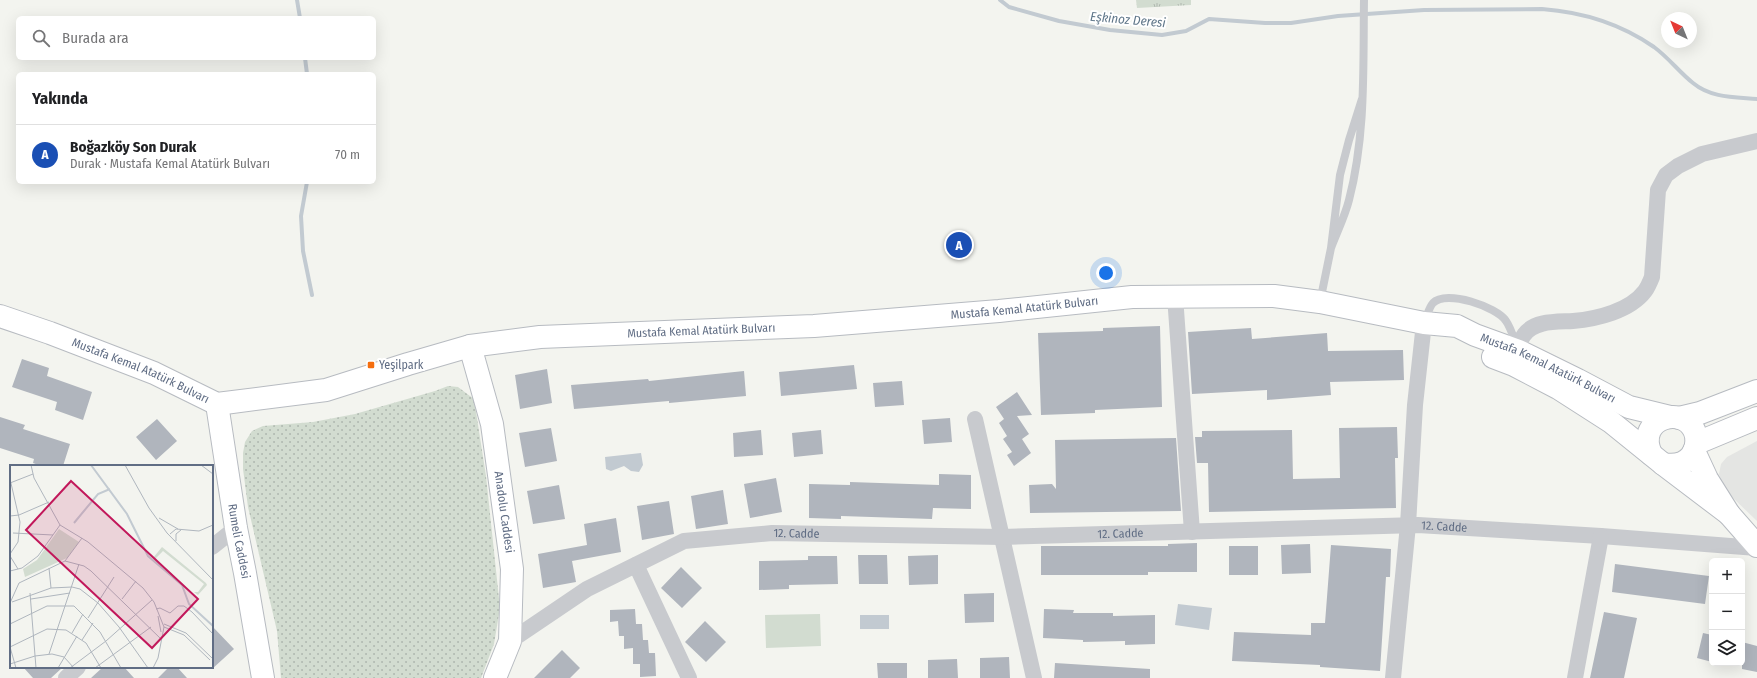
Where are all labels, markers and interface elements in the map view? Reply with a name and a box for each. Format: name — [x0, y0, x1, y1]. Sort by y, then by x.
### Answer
water label: Eşkinoz Deresi — [1090, 9, 1167, 30]
north arrow — [1661, 12, 1697, 48]
search box — [16, 16, 376, 60]
icon: search — [30, 27, 52, 49]
text: Burada ara — [62, 29, 129, 47]
text: Yakında — [32, 88, 88, 109]
text: Boğazköy Son Durak — [70, 138, 196, 156]
text: A — [41, 147, 49, 162]
text: 70 m — [335, 147, 360, 162]
text: Durak · Mustafa Kemal Atatürk Bulvarı — [70, 156, 270, 171]
pin: A — [946, 230, 972, 260]
your location — [1096, 263, 1116, 283]
street label: Mustafa Kemal Atatürk Bulvarı — [950, 294, 1099, 322]
street label: Mustafa Kemal Atatürk Bulvarı — [627, 321, 776, 340]
street label: Mustafa Kemal Atatürk Bulvarı — [1478, 331, 1618, 406]
street label: Mustafa Kemal Atatürk Bulvarı — [70, 335, 212, 406]
place label: Yeşilpark — [379, 358, 424, 372]
marker: Yeşilpark — [366, 360, 376, 370]
inset map — [10, 465, 213, 668]
street label: Anadolu Caddesi — [492, 470, 517, 554]
street label: Rumeli Caddesi — [225, 503, 253, 580]
street label: 12. Cadde — [1421, 518, 1468, 535]
street label: 12. Cadde — [773, 526, 820, 541]
street label: 12. Cadde — [1097, 526, 1144, 541]
map controls — [1709, 558, 1745, 666]
button: + — [1709, 558, 1745, 594]
button: − — [1709, 594, 1745, 630]
button: layers — [1709, 630, 1745, 666]

